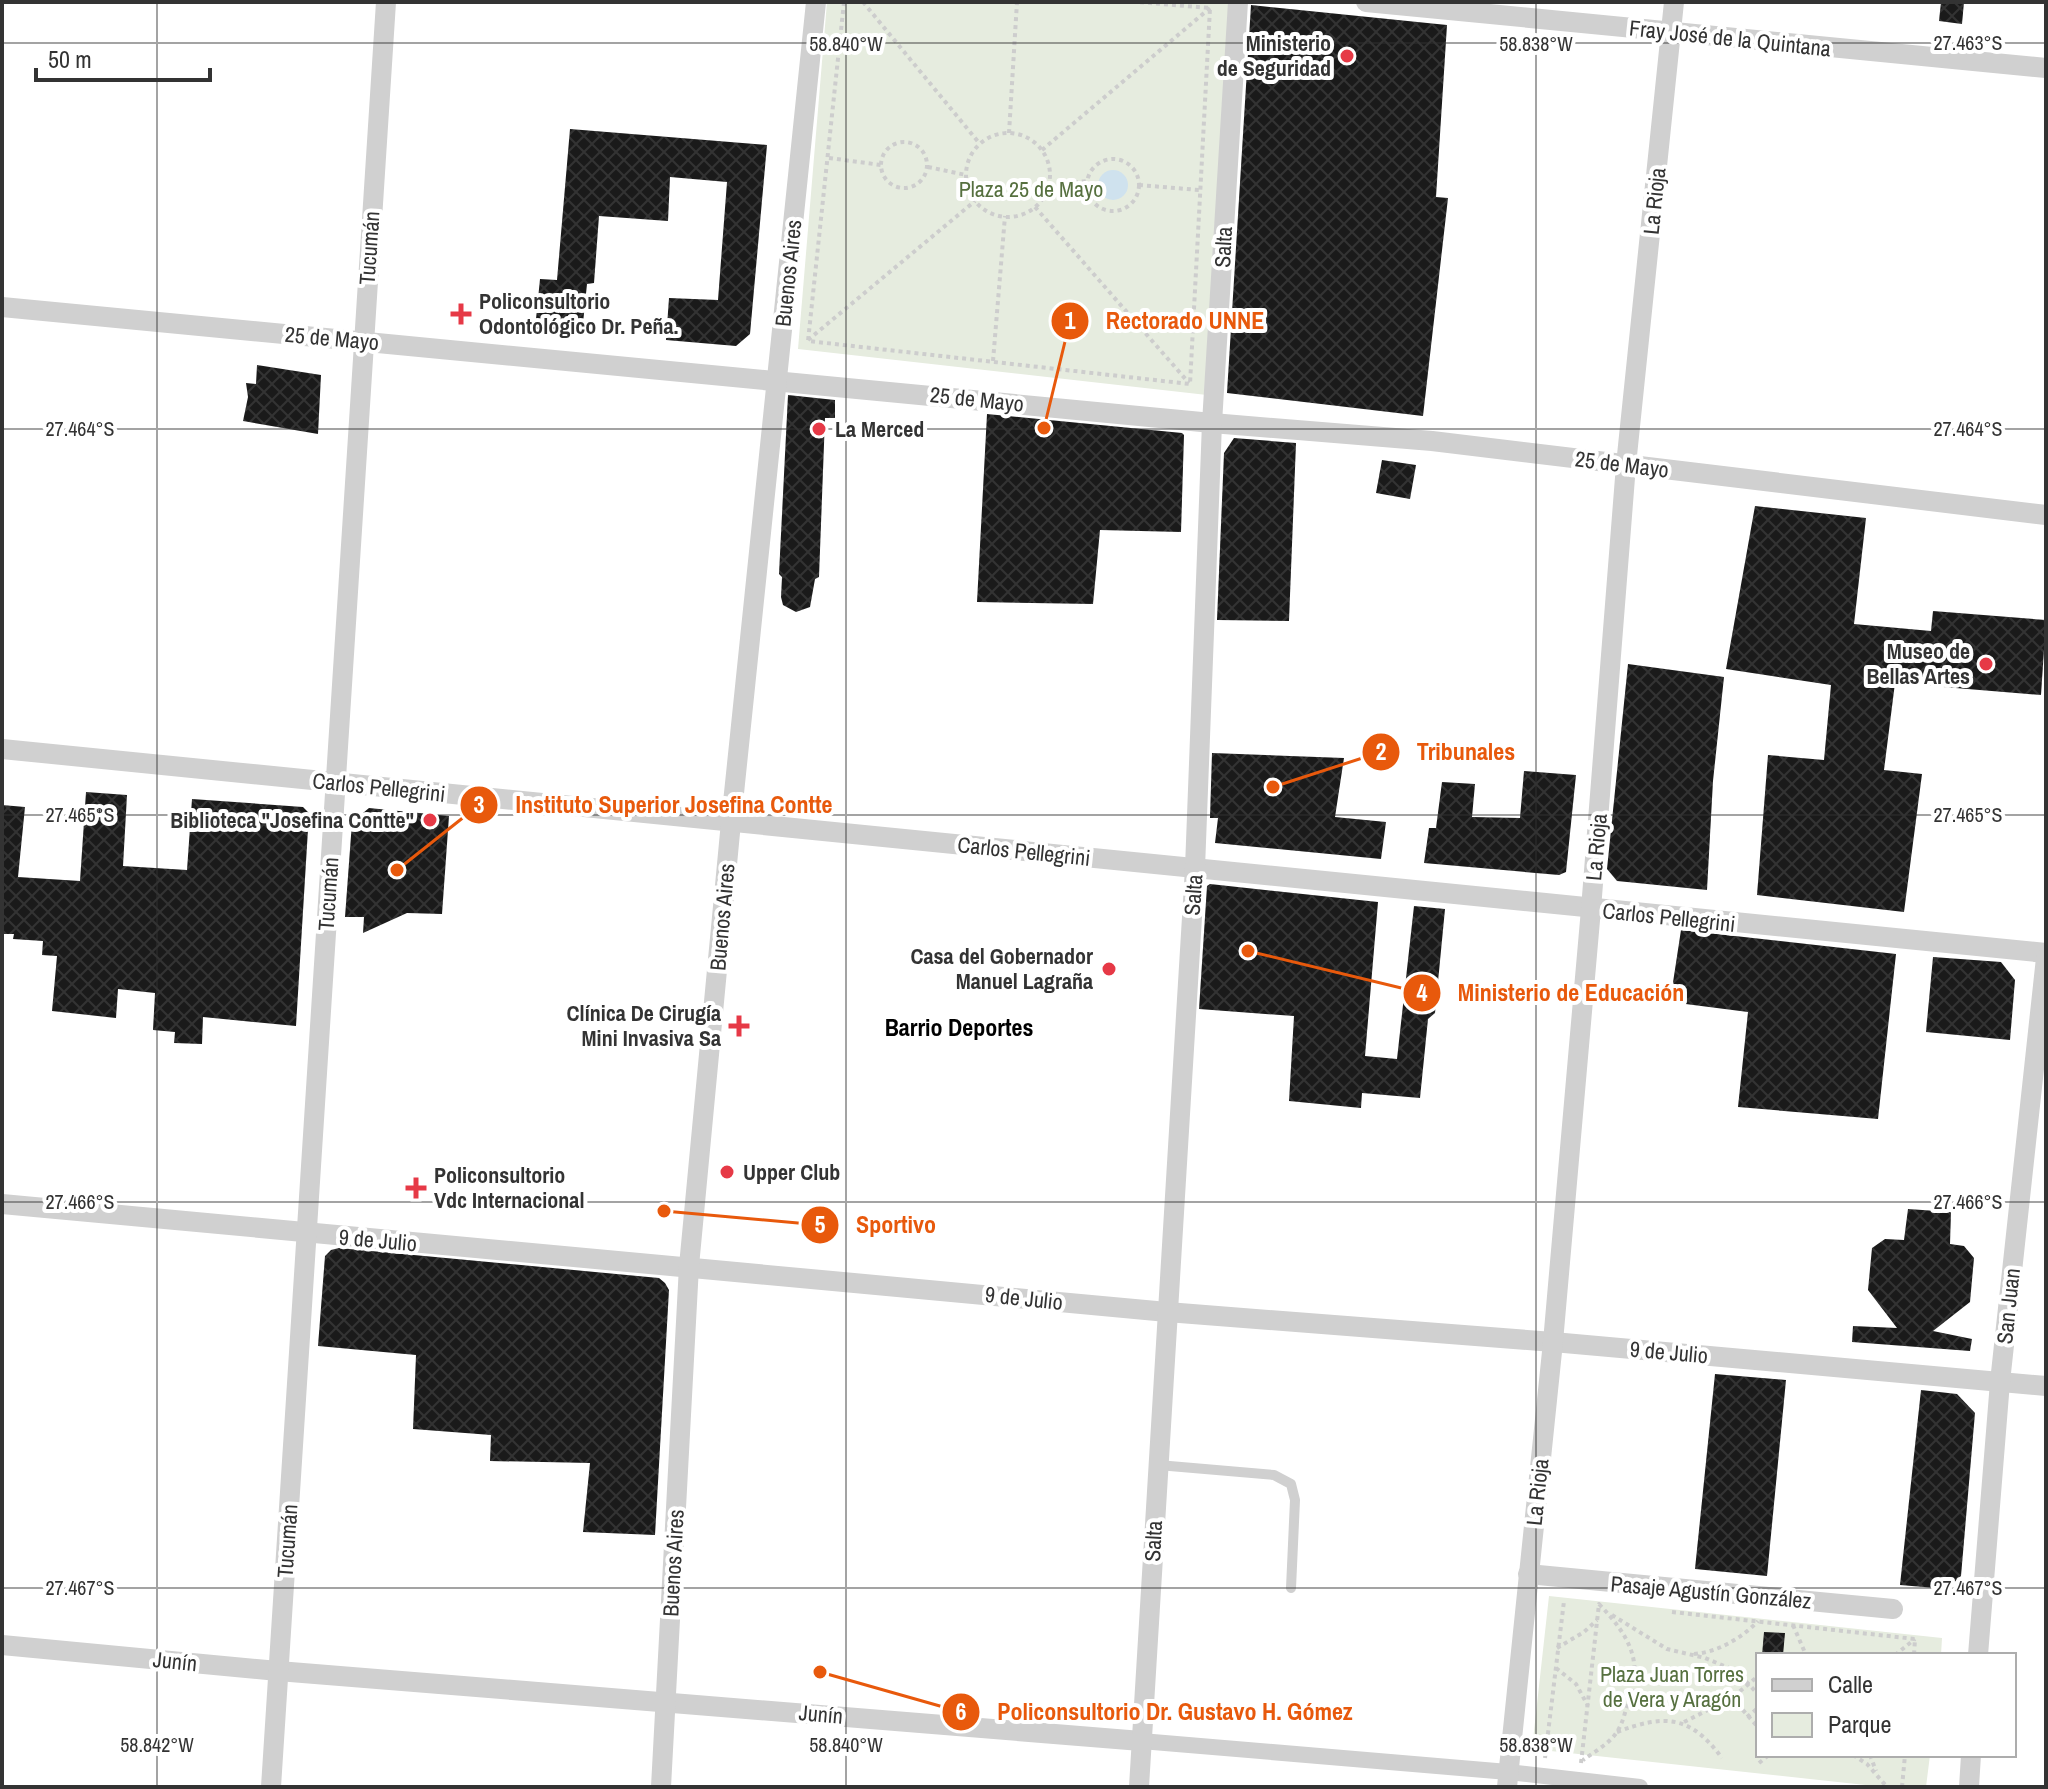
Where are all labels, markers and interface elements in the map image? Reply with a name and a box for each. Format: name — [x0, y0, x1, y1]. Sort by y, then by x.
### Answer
street label: Fray José de la Quintana — [1628, 12, 1832, 64]
place label: Ministerio de Seguridad — [1217, 28, 1331, 83]
text: 27.463°S — [1933, 29, 2003, 56]
text: 58.840°W — [809, 30, 883, 57]
text: 58.838°W — [1499, 30, 1573, 57]
scale bar — [36, 32, 210, 82]
text: 50 m — [48, 43, 92, 75]
marker: Ministerio de Seguridad — [1338, 47, 1356, 65]
street label: La Rioja — [1636, 166, 1672, 236]
park label: Plaza 25 de Mayo — [959, 174, 1103, 204]
street label: Tucumán — [351, 210, 387, 286]
street label: Buenos Aires — [767, 218, 809, 328]
street label: Salta — [1207, 226, 1239, 268]
place label: Policonsultorio Odontológico Dr. Peña. — [479, 286, 679, 341]
callout: Rectorado UNNE — [1050, 297, 1281, 345]
marker: Policonsultorio Odontológico Dr. Peña. — [450, 303, 472, 325]
text: 1 — [1065, 304, 1076, 336]
text: Rectorado UNNE — [1106, 304, 1264, 336]
street label: 25 de Mayo — [284, 319, 380, 357]
street label: 25 de Mayo — [929, 379, 1025, 419]
place label: La Merced — [835, 414, 924, 444]
text: 27.464°S — [45, 415, 115, 442]
text: 27.464°S — [1933, 415, 2003, 442]
marker: La Merced — [810, 420, 828, 438]
street label: 25 de Mayo — [1573, 443, 1671, 485]
place label: Museo de Bellas Artes — [1866, 636, 1970, 691]
marker: Museo de Bellas Artes — [1977, 655, 1995, 673]
callout: Tribunales — [1361, 728, 1532, 776]
text: 2 — [1376, 735, 1387, 767]
text: Tribunales — [1417, 735, 1515, 767]
street label: Carlos Pellegrini — [311, 765, 447, 809]
callout: Instituto Superior Josefina Contte — [459, 781, 848, 829]
text: 3 — [474, 788, 485, 820]
text: Instituto Superior Josefina Contte — [515, 788, 833, 820]
text: 27.465°S — [45, 801, 115, 828]
text: 27.465°S — [1933, 801, 2003, 828]
place label: Biblioteca "Josefina Contte" — [170, 805, 414, 835]
marker: Biblioteca "Josefina Contte" — [421, 811, 439, 829]
street label: La Rioja — [1578, 812, 1614, 882]
street label: Carlos Pellegrini — [956, 829, 1092, 873]
street label: Tucumán — [310, 856, 346, 932]
street label: Buenos Aires — [702, 862, 742, 972]
street label: Salta — [1177, 873, 1209, 917]
street label: Carlos Pellegrini — [1601, 895, 1737, 939]
place label: Casa del Gobernador Manuel Lagraña — [911, 941, 1093, 996]
marker: Casa del Gobernador Manuel Lagraña — [1100, 960, 1118, 978]
callout: Ministerio de Educación — [1402, 969, 1700, 1017]
text: 4 — [1417, 976, 1428, 1008]
text: Ministerio de Educación — [1458, 976, 1684, 1008]
place label: Clínica De Cirugía Mini Invasiva Sa — [567, 998, 721, 1053]
district label: Barrio Deportes — [885, 1011, 1033, 1043]
marker: Clínica De Cirugía Mini Invasiva Sa — [728, 1015, 750, 1037]
place label: Upper Club — [743, 1157, 840, 1187]
place label: Policonsultorio Vdc Internacional — [434, 1160, 584, 1215]
marker: Upper Club — [718, 1163, 736, 1181]
marker: Policonsultorio Vdc Internacional — [405, 1177, 427, 1199]
text: 27.466°S — [45, 1188, 115, 1215]
text: 27.466°S — [1933, 1188, 2003, 1215]
callout: Sportivo — [800, 1201, 952, 1249]
text: 5 — [815, 1208, 826, 1240]
text: Sportivo — [856, 1208, 936, 1240]
street label: 9 de Julio — [338, 1222, 418, 1258]
street label: San Juan — [1989, 1267, 2027, 1345]
street label: 9 de Julio — [984, 1279, 1064, 1317]
street label: 9 de Julio — [1629, 1334, 1709, 1370]
street label: La Rioja — [1519, 1457, 1555, 1527]
street label: Tucumán — [269, 1503, 305, 1579]
street label: Buenos Aires — [655, 1509, 691, 1617]
street label: Salta — [1137, 1520, 1169, 1562]
street label: Pasaje Agustín González — [1609, 1568, 1813, 1616]
text: 27.467°S — [45, 1574, 115, 1601]
text: 27.467°S — [1933, 1574, 2003, 1601]
street label: Junín — [151, 1644, 199, 1678]
legend — [1756, 1653, 2016, 1757]
park label: Plaza Juan Torres de Vera y Aragón — [1600, 1659, 1744, 1714]
text: Calle — [1828, 1668, 1873, 1700]
callout: Policonsultorio Dr. Gustavo H. Gómez — [941, 1688, 1369, 1736]
text: 6 — [956, 1695, 967, 1727]
text: Policonsultorio Dr. Gustavo H. Gómez — [997, 1695, 1353, 1727]
street label: Junín — [798, 1697, 844, 1731]
text: Parque — [1828, 1708, 1891, 1740]
text: 58.842°W — [120, 1731, 194, 1758]
text: 58.840°W — [809, 1731, 883, 1758]
text: 58.838°W — [1499, 1731, 1573, 1758]

